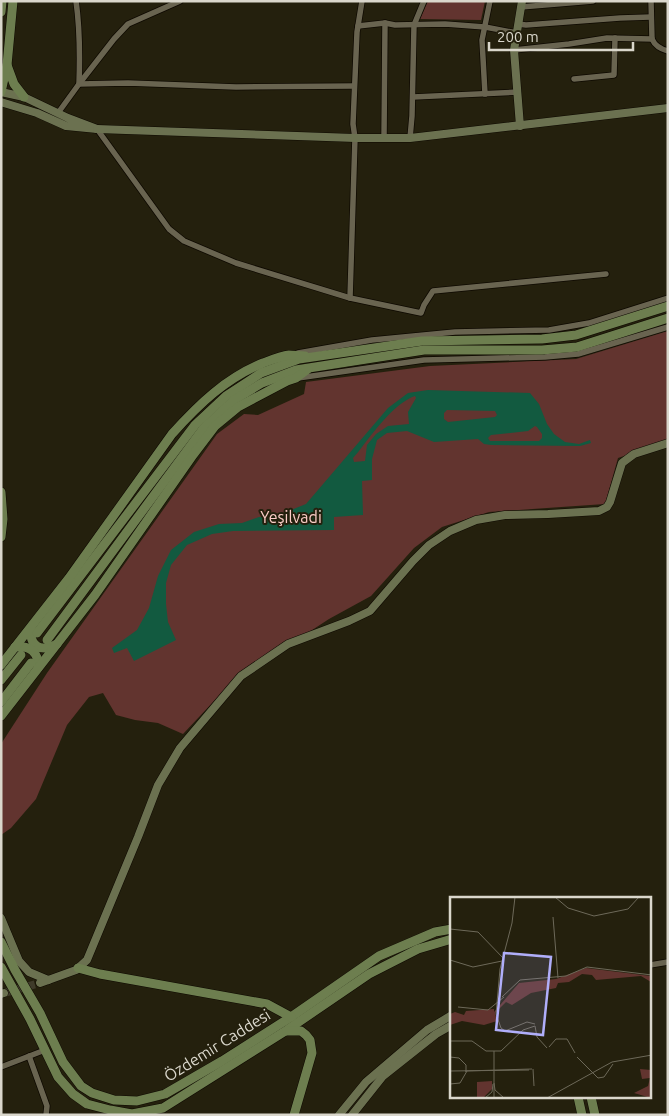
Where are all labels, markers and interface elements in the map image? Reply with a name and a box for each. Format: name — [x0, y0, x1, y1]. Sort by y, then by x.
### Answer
scale bar — [489, 20, 633, 52]
text: 200 m — [497, 28, 539, 45]
park label: Yeşilvadi — [260, 508, 322, 526]
inset map — [450, 897, 652, 1098]
street label: Özdemir Caddesi — [161, 1005, 273, 1085]

